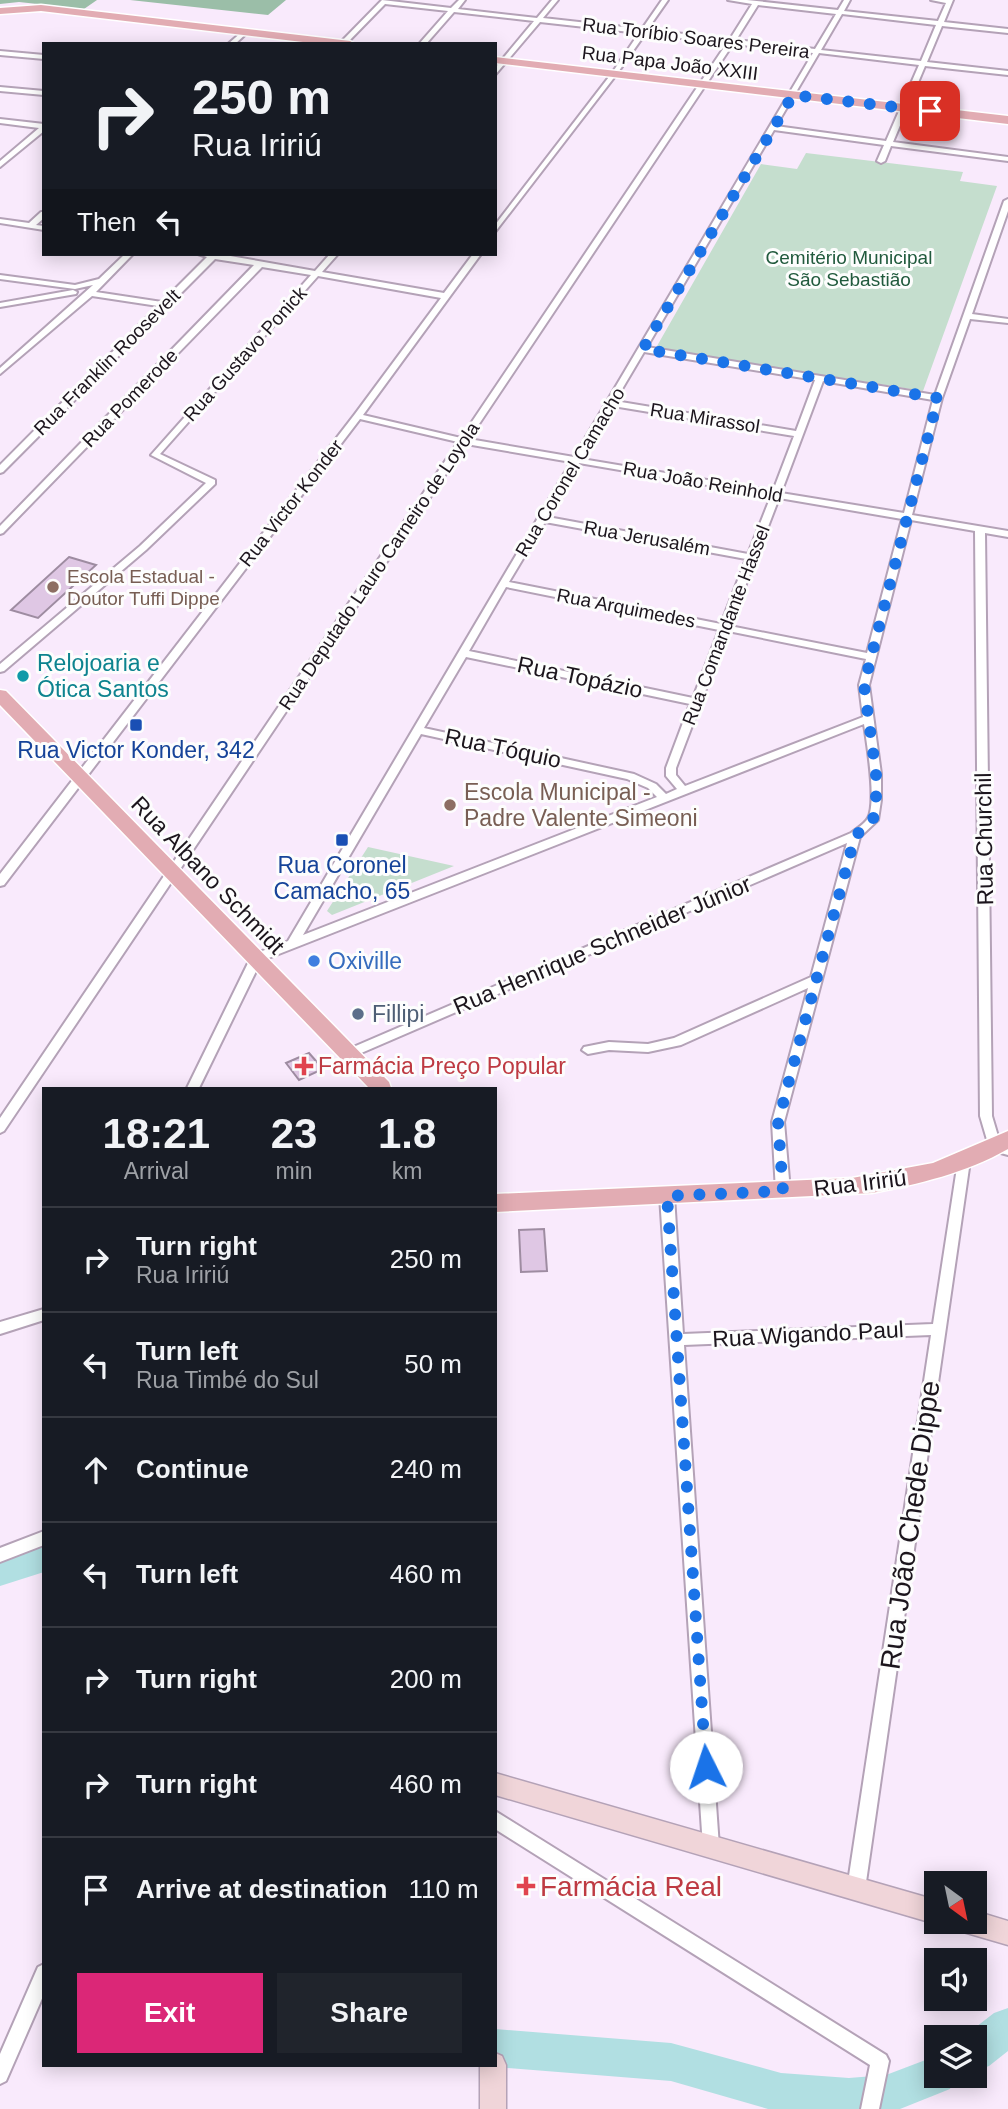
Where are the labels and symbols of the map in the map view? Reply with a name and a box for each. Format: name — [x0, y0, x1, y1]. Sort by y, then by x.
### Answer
street label: Rua Toríbio Soares Pereira — [581, 14, 811, 62]
street label: Rua Papa João XXIII — [581, 42, 759, 84]
pin — [900, 81, 960, 141]
park label: Cemitério Municipal São Sebastião — [766, 247, 932, 290]
street label: Rua Gustavo Ponick — [179, 282, 311, 425]
street label: Rua Franklin Roosevelt — [30, 284, 185, 439]
street label: Rua Pomerode — [78, 345, 182, 451]
street label: Rua Coronel Camacho — [511, 384, 629, 560]
street label: Rua Mirassol — [649, 399, 761, 437]
street label: Rua Deputado Lauro Carneiro de Loyola — [275, 418, 484, 714]
street label: Rua Victor Konder — [235, 435, 347, 570]
street label: Rua João Reinhold — [622, 458, 784, 506]
street label: Rua Jerusalém — [582, 517, 712, 559]
street label: Rua Comandante Hassel — [678, 522, 774, 728]
place label: Escola Estadual - Doutor Tuffi Dippe — [67, 566, 220, 609]
marker: Escola Estadual - Doutor Tuffi Dippe — [45, 579, 61, 595]
street label: Rua Arquimedes — [555, 584, 697, 632]
place label: Relojoaria e Ótica Santos — [37, 650, 169, 702]
street label: Rua Topázio — [515, 651, 645, 703]
marker: Relojoaria e Ótica Santos — [15, 668, 31, 684]
marker: Rua Victor Konder, 342 — [128, 717, 144, 733]
street label: Rua Tóquio — [442, 723, 564, 773]
place label: Rua Victor Konder, 342 — [17, 737, 255, 763]
street label: Rua Churchil — [970, 772, 998, 906]
place label: Escola Municipal - Padre Valente Simeoni — [464, 779, 698, 831]
street label: Rua Albano Schmidt — [126, 791, 290, 959]
marker: Escola Municipal - Padre Valente Simeoni — [442, 797, 458, 813]
marker: Rua Coronel Camacho, 65 — [334, 832, 350, 848]
place label: Rua Coronel Camacho, 65 — [274, 852, 410, 904]
street label: Rua Henrique Schneider Júnior — [449, 870, 755, 1020]
place label: Oxiville — [328, 948, 402, 974]
marker: Oxiville — [306, 953, 322, 969]
place label: Fillipi — [372, 1001, 424, 1027]
marker: Fillipi — [350, 1006, 366, 1022]
place label: Farmácia Preço Popular — [318, 1053, 566, 1079]
marker: Farmácia Preço Popular — [296, 1058, 312, 1074]
street label: Rua Iririú — [812, 1164, 908, 1202]
street label: Rua Wigando Paul — [712, 1316, 904, 1352]
street label: Rua João Chede Dippe — [874, 1379, 946, 1671]
position arrow — [669, 1730, 743, 1804]
place label: Farmácia Real — [540, 1871, 722, 1902]
north arrow — [924, 1871, 987, 1934]
marker: Farmácia Real — [518, 1878, 534, 1894]

